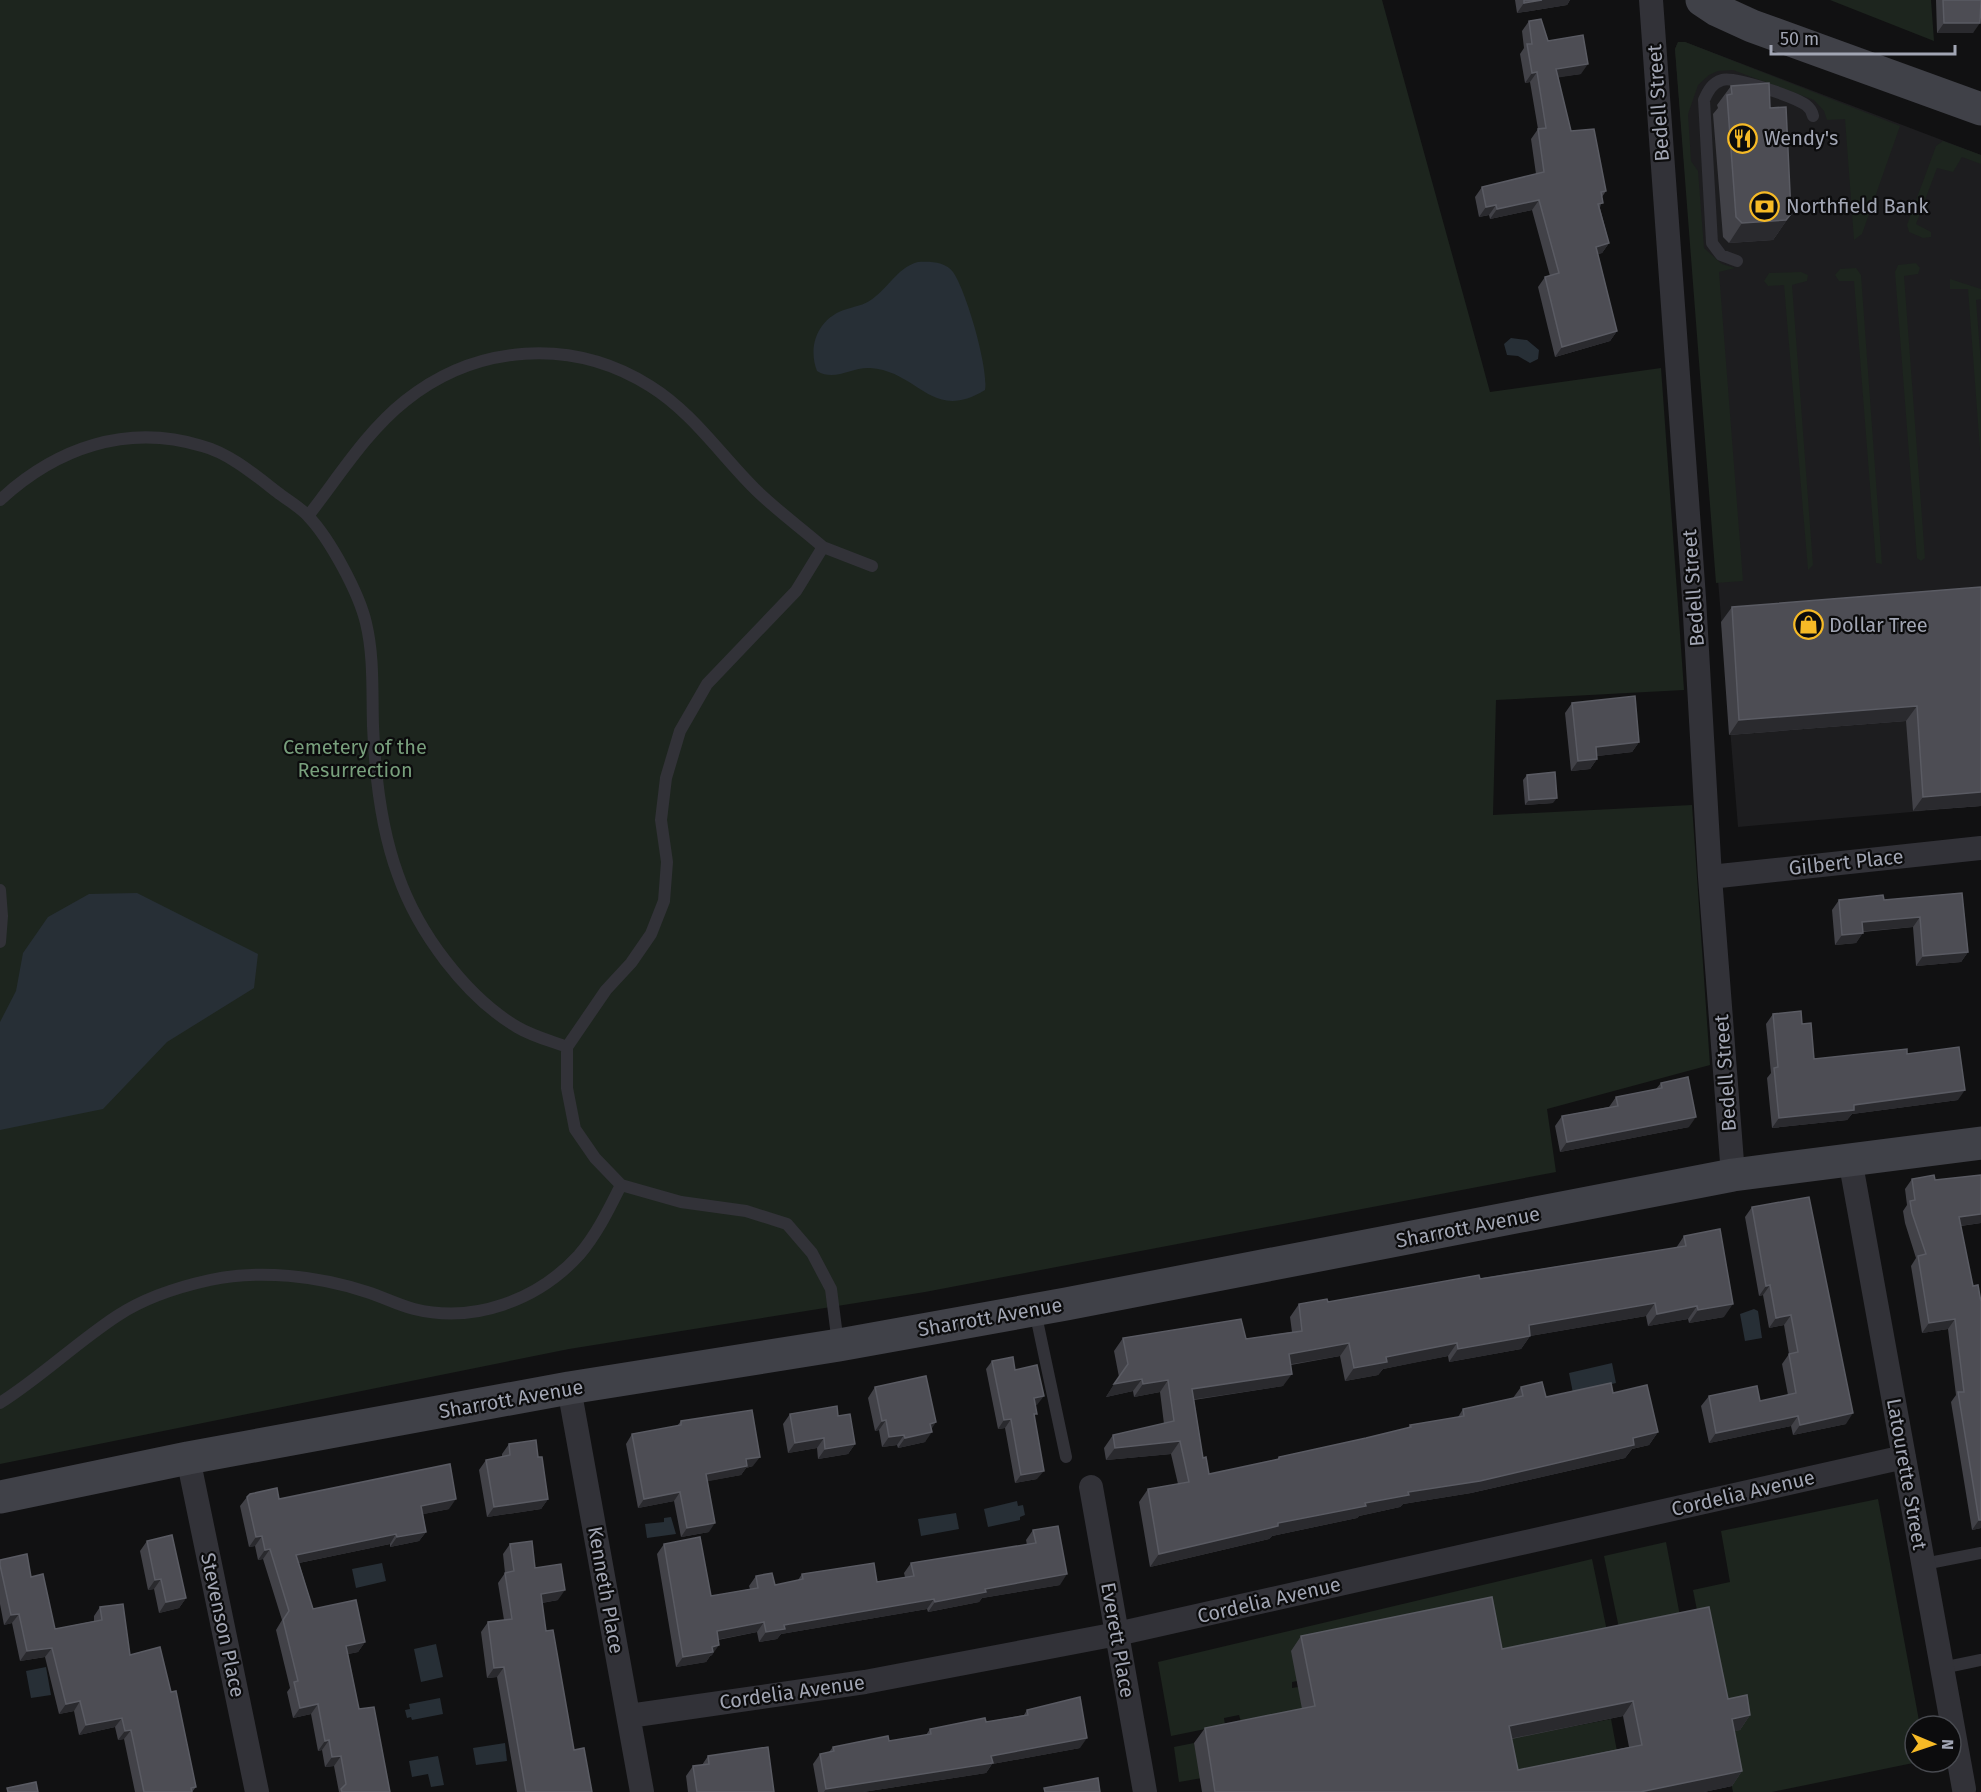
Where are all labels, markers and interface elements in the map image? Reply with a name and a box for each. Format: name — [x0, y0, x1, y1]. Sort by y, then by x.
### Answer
scale bar — [1771, 18, 1956, 56]
text: 50 m — [1780, 28, 1819, 50]
street label: Bedell Street — [1642, 43, 1674, 162]
restaurant icon: Wendy's — [1727, 122, 1759, 154]
place label: Wendy's — [1764, 126, 1838, 150]
bank icon: Northfield Bank — [1749, 190, 1781, 222]
place label: Northfield Bank — [1786, 194, 1929, 218]
street label: Bedell Street — [1677, 528, 1709, 647]
shop icon: Dollar Tree — [1792, 609, 1824, 641]
place label: Dollar Tree — [1829, 613, 1928, 637]
park label: Cemetery of the Resurrection — [283, 735, 427, 782]
street label: Gilbert Place — [1787, 844, 1905, 880]
street label: Bedell Street — [1709, 1013, 1741, 1132]
street label: Sharrott Avenue — [1394, 1201, 1542, 1253]
street label: Sharrott Avenue — [916, 1292, 1064, 1342]
street label: Sharrott Avenue — [437, 1374, 585, 1424]
street label: Latourette Street — [1882, 1396, 1932, 1552]
street label: Cordelia Avenue — [1669, 1465, 1817, 1521]
street label: Kenneth Place — [583, 1524, 629, 1656]
street label: Stevenson Place — [196, 1551, 250, 1699]
street label: Cordelia Avenue — [1195, 1572, 1343, 1628]
street label: Everett Place — [1096, 1580, 1140, 1700]
street label: Cordelia Avenue — [718, 1670, 866, 1714]
north arrow — [1903, 1714, 1963, 1774]
text: N — [1938, 1739, 1957, 1750]

